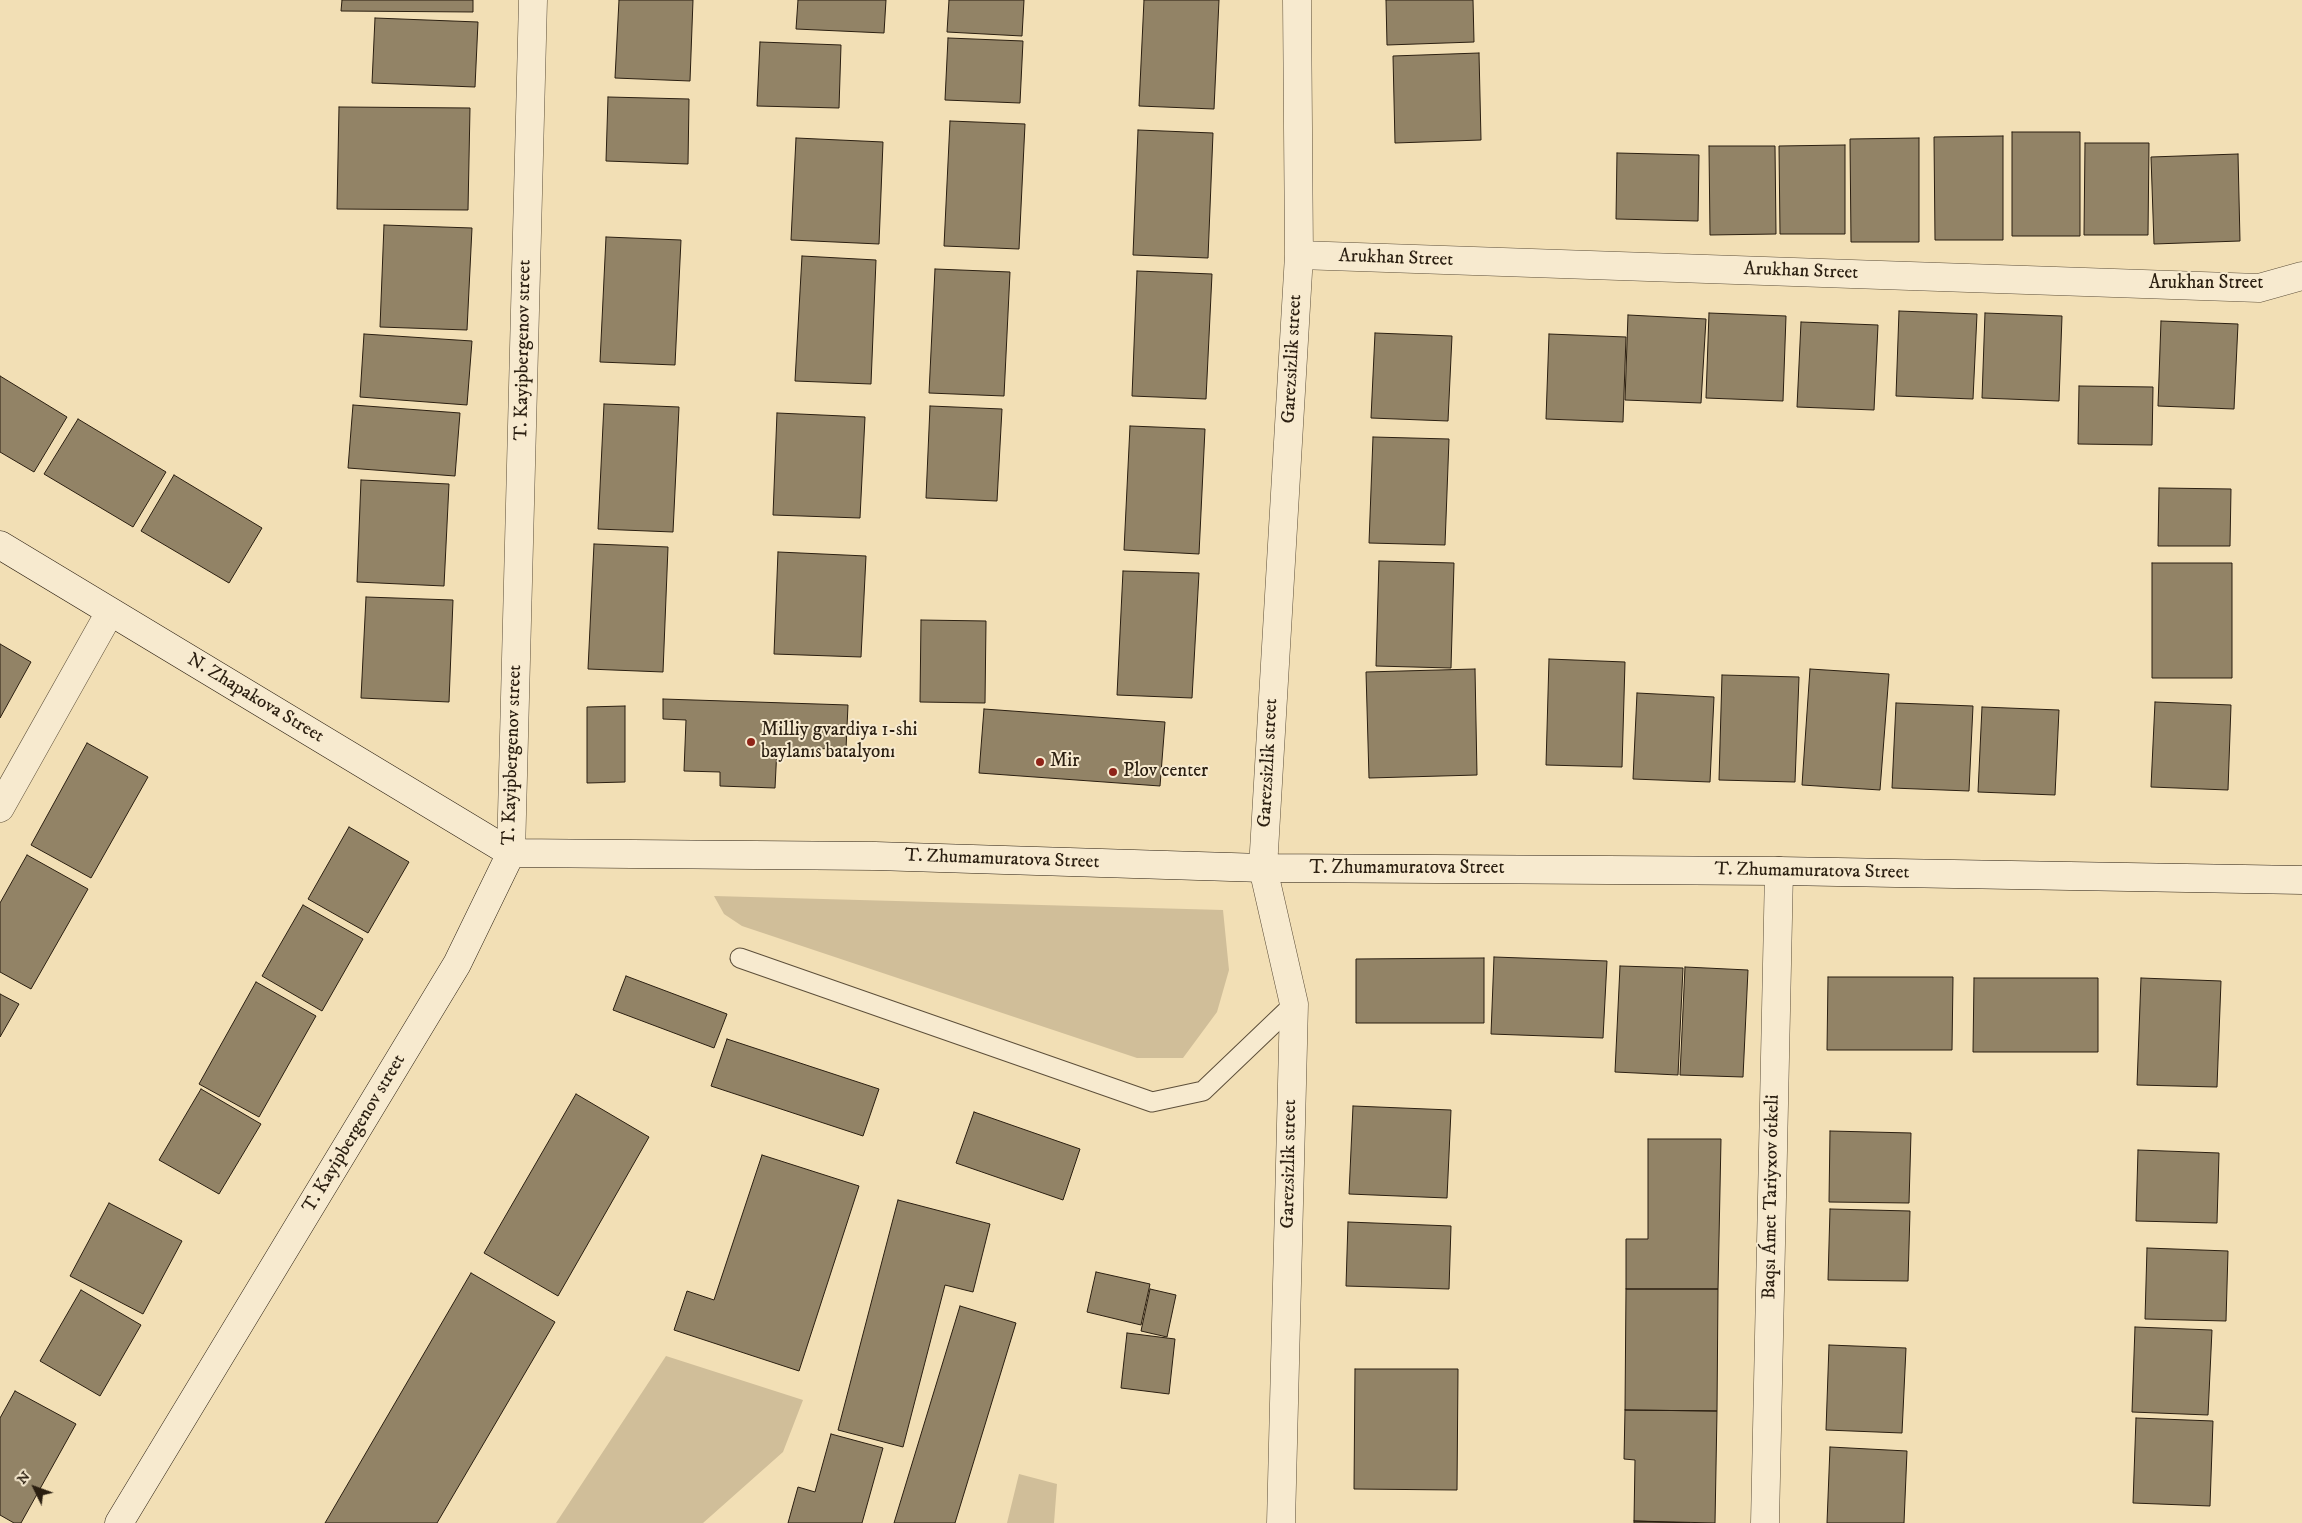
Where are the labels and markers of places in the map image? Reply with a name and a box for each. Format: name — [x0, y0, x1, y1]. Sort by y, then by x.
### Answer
place label: Milliy gvardiya 1-shi baylanıs batalyonı — [761, 720, 917, 764]
marker: Milliy gvardiya 1-shi baylanıs batalyonı — [745, 736, 757, 748]
place label: Mir — [1050, 751, 1079, 773]
marker: Mir — [1034, 756, 1046, 768]
place label: Plov center — [1123, 761, 1208, 783]
marker: Plov center — [1107, 766, 1119, 778]

